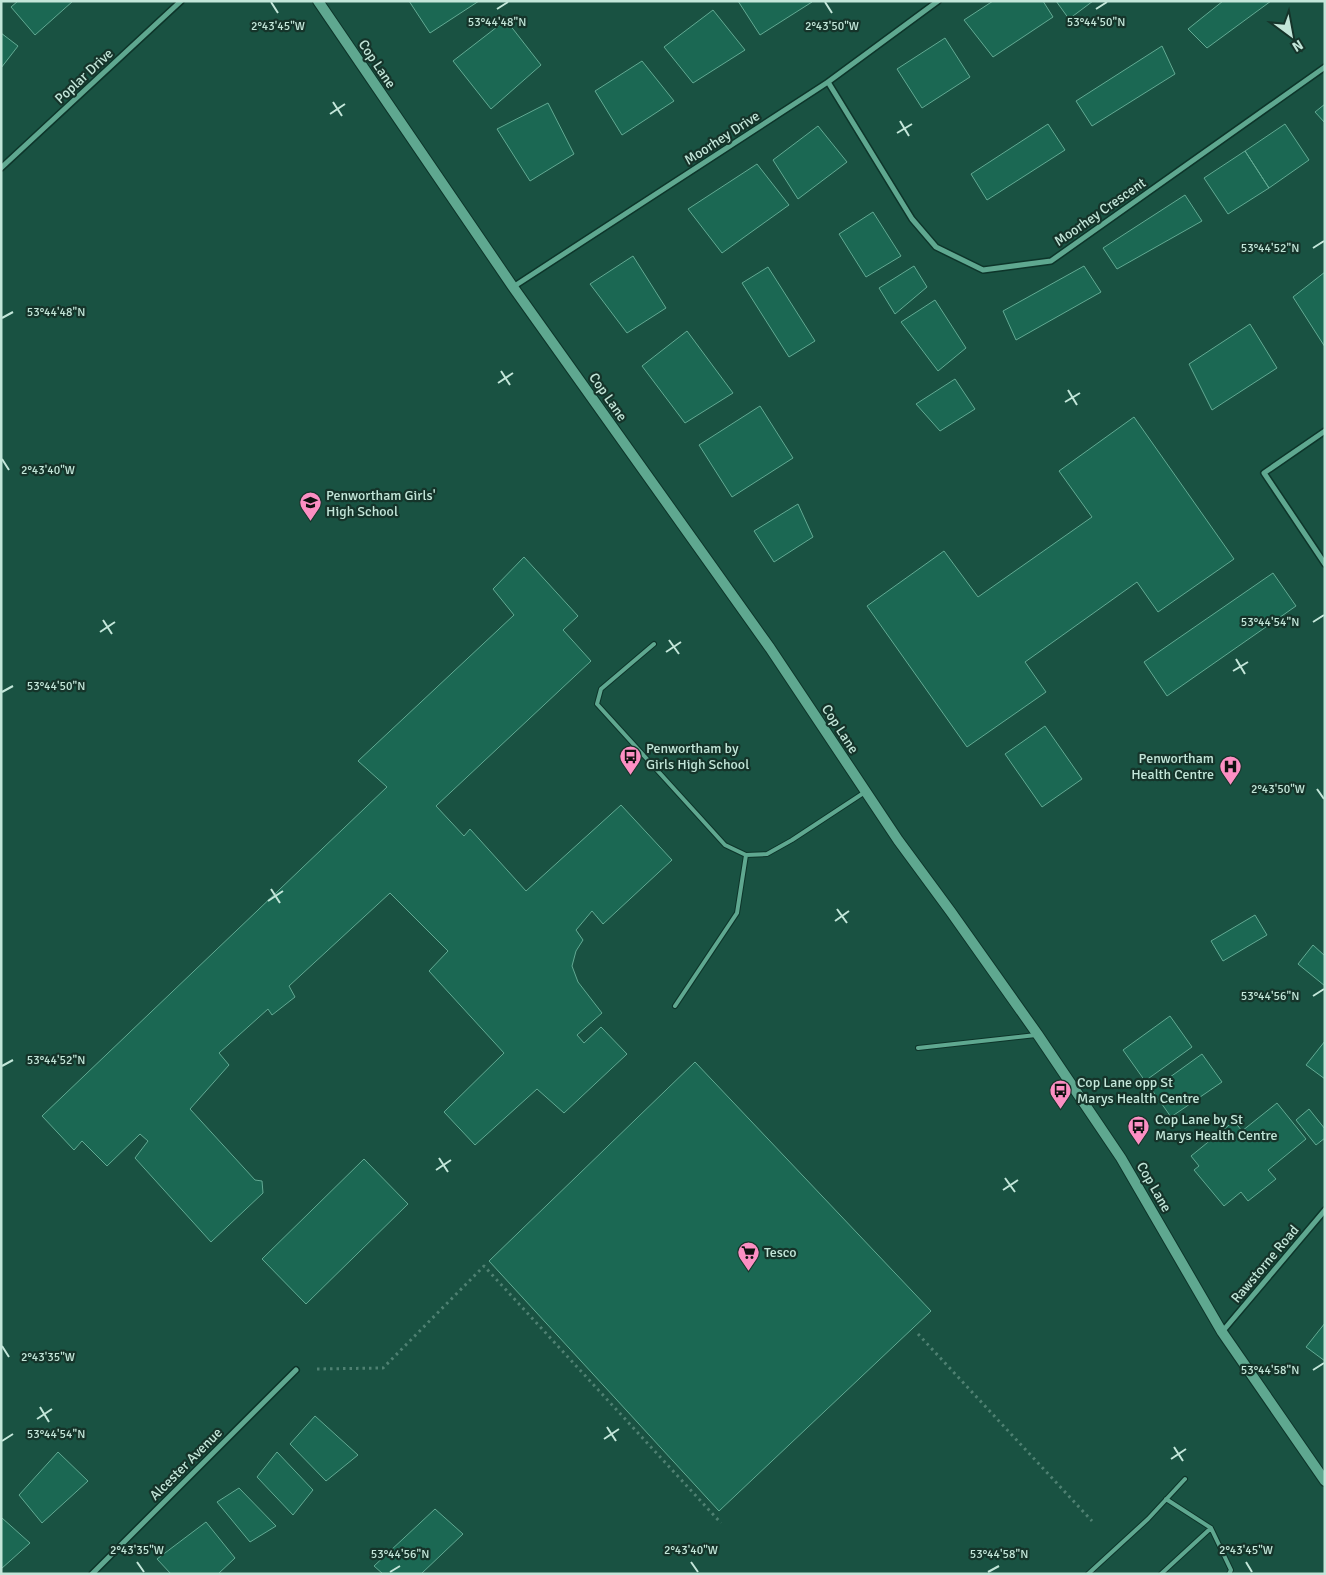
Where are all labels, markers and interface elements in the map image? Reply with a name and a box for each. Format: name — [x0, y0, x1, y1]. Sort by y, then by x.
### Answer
north arrow — [1266, 10, 1316, 60]
text: 53°44'48"N — [468, 15, 526, 30]
text: 53°44'50"N — [1067, 15, 1125, 30]
text: 2°43'45"W — [251, 19, 305, 34]
text: 2°43'50"W — [805, 19, 859, 34]
street label: Cop Lane — [355, 36, 399, 92]
text: N — [1289, 36, 1306, 55]
street label: Poplar Drive — [51, 45, 117, 107]
street label: Moorhey Drive — [681, 107, 763, 169]
street label: Moorhey Crescent — [1051, 174, 1149, 250]
text: 53°44'52"N — [1241, 241, 1299, 256]
text: 53°44'48"N — [27, 305, 85, 320]
street label: Cop Lane — [585, 370, 631, 424]
text: 2°43'40"W — [21, 463, 75, 478]
place label: Penwortham Girls' High School — [326, 487, 436, 520]
school or university icon: Penwortham Girls' High School — [298, 491, 322, 522]
text: 53°44'54"N — [1241, 615, 1299, 630]
text: 53°44'50"N — [27, 679, 85, 694]
street label: Cop Lane — [818, 701, 862, 757]
place label: Penwortham by Girls High School — [646, 740, 749, 773]
bus stop icon: Penwortham by Girls High School — [618, 744, 642, 775]
place label: Penwortham Health Centre — [1131, 750, 1214, 783]
hospital icon: Penwortham Health Centre — [1218, 754, 1242, 785]
text: 2°43'50"W — [1251, 782, 1305, 797]
text: 53°44'56"N — [1241, 989, 1299, 1004]
text: 53°44'52"N — [27, 1053, 85, 1068]
place label: Cop Lane opp St Marys Health Centre — [1077, 1074, 1199, 1107]
bus stop icon: Cop Lane opp St Marys Health Centre — [1049, 1078, 1073, 1109]
place label: Cop Lane by St Marys Health Centre — [1155, 1111, 1277, 1144]
bus stop icon: Cop Lane by St Marys Health Centre — [1127, 1115, 1151, 1146]
street label: Cop Lane — [1133, 1159, 1175, 1215]
street label: Rawstorne Road — [1228, 1222, 1302, 1306]
supermarket icon: Tesco — [736, 1240, 760, 1271]
place label: Tesco — [764, 1244, 797, 1261]
text: 2°43'35"W — [21, 1350, 75, 1365]
text: 53°44'58"N — [1241, 1363, 1299, 1378]
street label: Alcester Avenue — [146, 1424, 226, 1504]
text: 53°44'54"N — [27, 1427, 85, 1442]
text: 2°43'35"W — [110, 1543, 164, 1558]
text: 2°43'40"W — [664, 1543, 718, 1558]
text: 2°43'45"W — [1219, 1543, 1273, 1558]
text: 53°44'56"N — [371, 1547, 429, 1562]
text: 53°44'58"N — [970, 1547, 1028, 1562]

